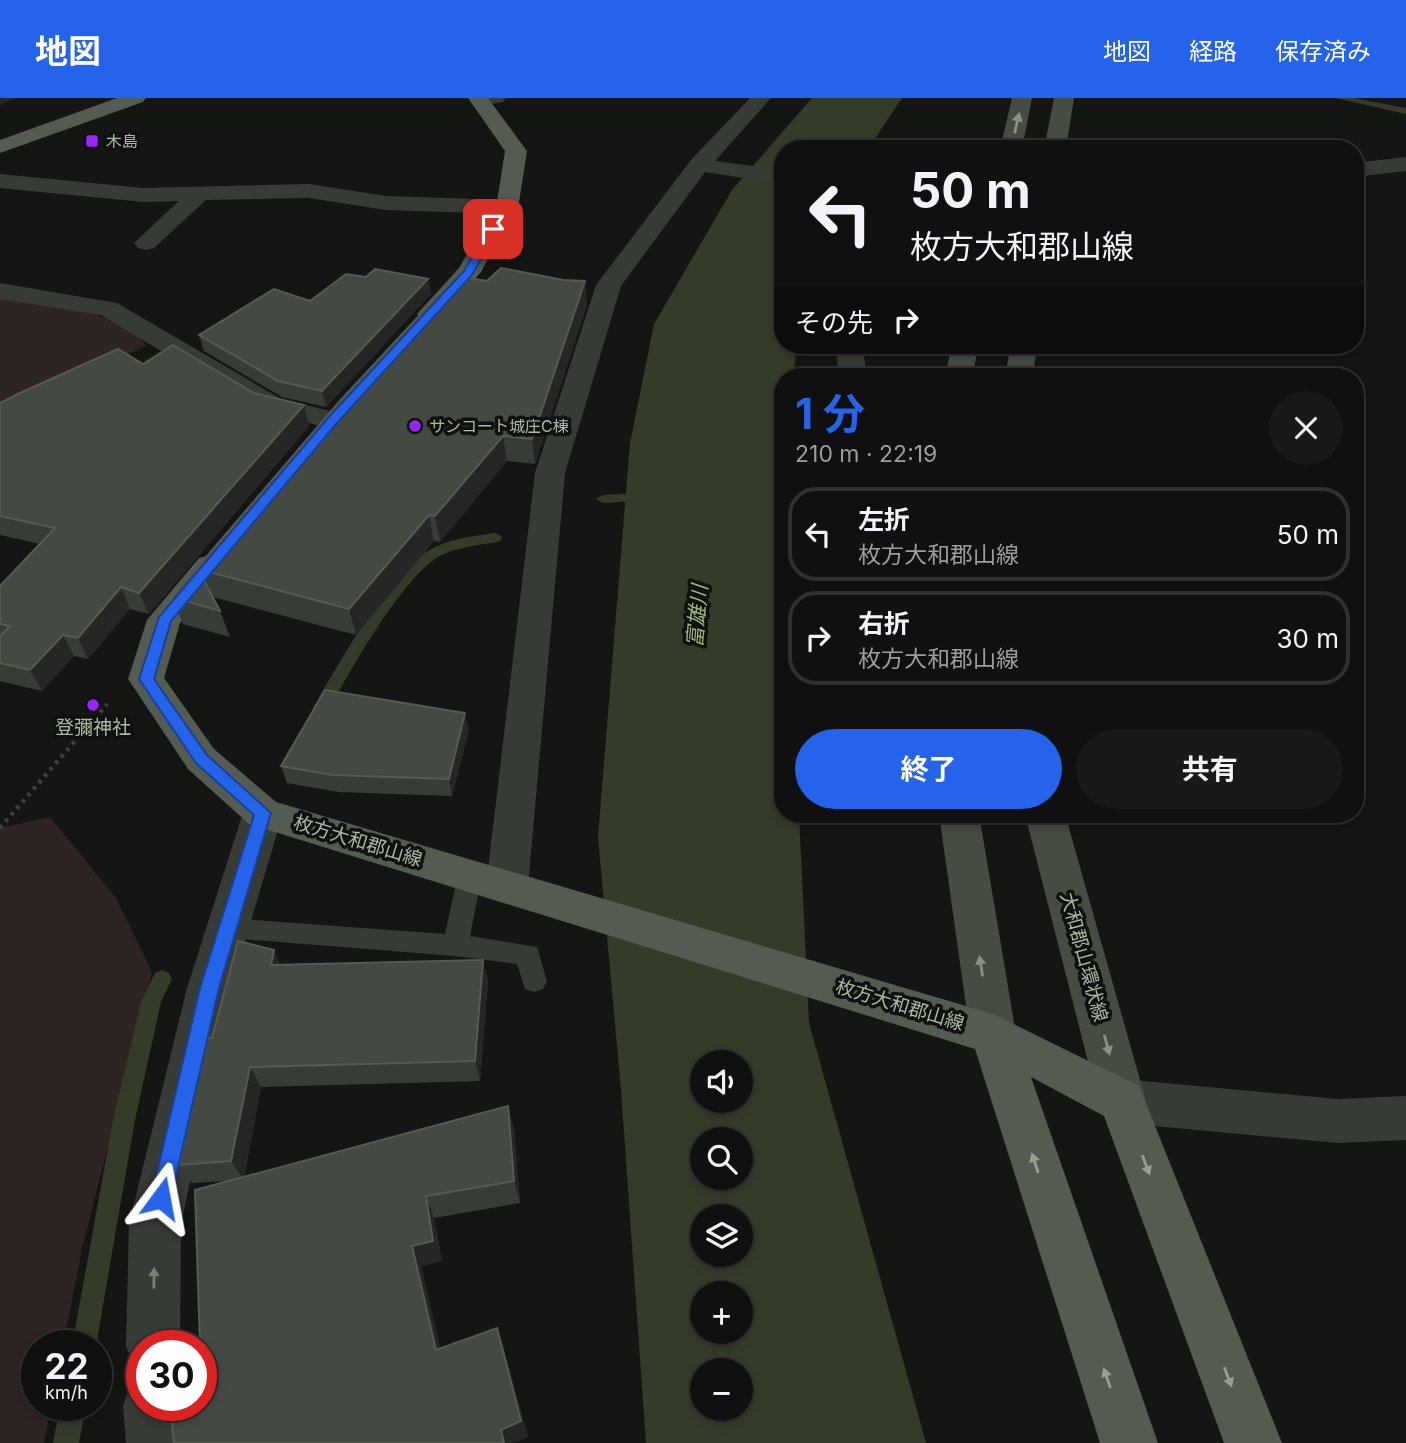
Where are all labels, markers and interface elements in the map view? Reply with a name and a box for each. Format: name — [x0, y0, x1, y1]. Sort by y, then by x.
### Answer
text: 地図 — [35, 31, 101, 71]
text: 地図 — [1103, 37, 1151, 66]
text: 経路 — [1189, 37, 1237, 66]
text: 保存済み — [1275, 37, 1371, 66]
one-way arrow — [1011, 112, 1022, 134]
place label: 木島 — [106, 131, 138, 151]
marker: 木島 — [84, 133, 100, 149]
text: 50 m — [910, 161, 1031, 220]
icon: left — [795, 168, 886, 259]
pin — [463, 199, 523, 259]
icon: arrive — [474, 210, 512, 248]
text: 枚方大和郡山線 — [910, 227, 1134, 266]
icon: right — [887, 301, 925, 339]
text: その先 — [795, 307, 873, 338]
text: 1 分 — [795, 388, 865, 439]
button: close — [1269, 391, 1343, 465]
place label: サンコート城庄C棟 — [429, 416, 569, 436]
marker: サンコート城庄C棟 — [407, 418, 423, 434]
text: 210 m · 22:19 — [795, 440, 937, 468]
text: 左折 — [858, 504, 910, 535]
icon: left — [799, 515, 837, 553]
text: 50 m — [1277, 519, 1339, 550]
text: 枚方大和郡山線 — [858, 541, 1019, 569]
water label: 富雄川 — [682, 582, 712, 648]
text: 右折 — [858, 608, 910, 639]
icon: right — [799, 619, 837, 657]
text: 30 m — [1276, 623, 1339, 654]
text: 枚方大和郡山線 — [858, 645, 1019, 673]
marker: 登彌神社 — [85, 697, 101, 713]
place label: 登彌神社 — [55, 716, 131, 739]
button: 終了 — [795, 729, 1062, 809]
button: 共有 — [1076, 729, 1343, 809]
street label: 枚方大和郡山線 — [291, 811, 425, 871]
street label: 大和郡山環状線 — [1056, 890, 1112, 1024]
one-way arrow — [975, 955, 986, 977]
street label: 枚方大和郡山線 — [833, 975, 967, 1035]
one-way arrow — [1102, 1035, 1113, 1057]
map controls — [690, 1050, 753, 1421]
button: sound — [690, 1050, 753, 1113]
button: search — [690, 1127, 753, 1190]
one-way arrow — [1029, 1152, 1039, 1173]
one-way arrow — [1141, 1154, 1152, 1175]
position arrow — [124, 1161, 198, 1235]
button: layers — [690, 1204, 753, 1267]
one-way arrow — [148, 1266, 160, 1288]
button: + — [690, 1281, 753, 1344]
speed limit sign: 30 — [126, 1330, 217, 1421]
text: 22 — [44, 1345, 89, 1387]
button: − — [690, 1358, 753, 1421]
one-way arrow — [1222, 1367, 1233, 1388]
one-way arrow — [1101, 1368, 1112, 1389]
text: km/h — [45, 1382, 88, 1403]

